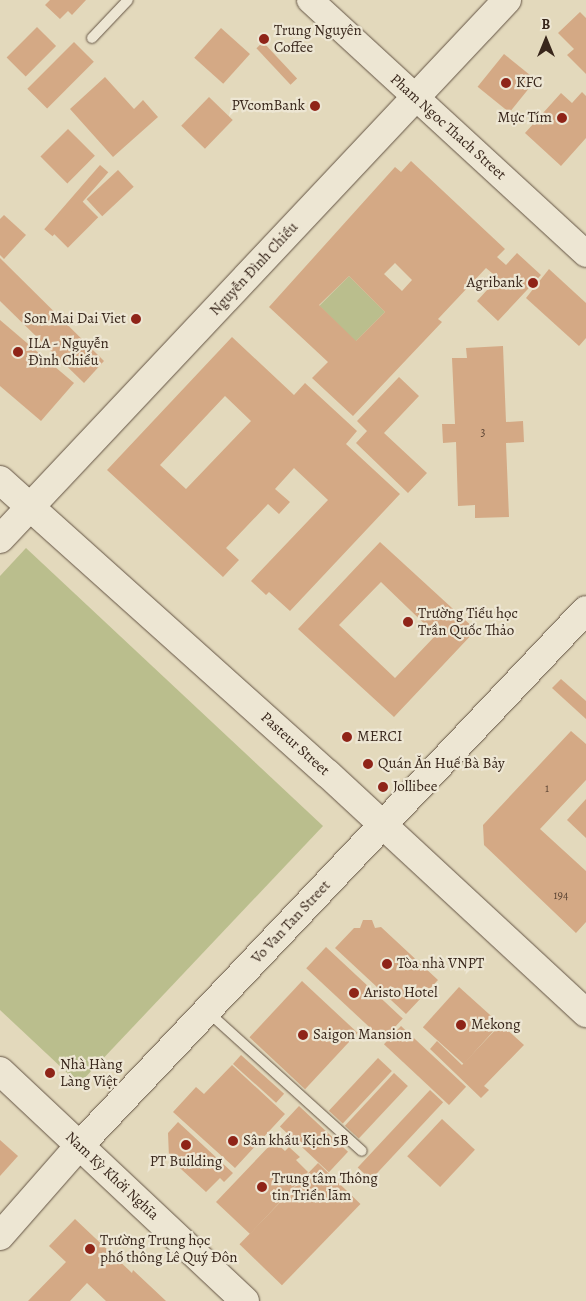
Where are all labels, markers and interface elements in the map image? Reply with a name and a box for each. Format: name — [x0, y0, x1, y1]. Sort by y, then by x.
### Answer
north arrow — [521, 15, 571, 65]
text: B — [542, 15, 550, 34]
place label: Trung Nguyên Coffee — [274, 21, 362, 56]
marker: Trung Nguyên Coffee — [258, 33, 270, 45]
street label: Pham Ngoc Thach Street — [386, 70, 510, 184]
place label: KFC — [516, 74, 542, 92]
marker: KFC — [500, 77, 512, 89]
place label: PVcomBank — [231, 97, 305, 115]
marker: PVcomBank — [309, 100, 321, 112]
place label: Mực Tím — [498, 109, 552, 127]
marker: Mực Tím — [556, 112, 568, 124]
street label: Nguyễn Đình Chiểu — [206, 219, 302, 319]
place label: Agribank — [466, 274, 523, 292]
marker: Agribank — [527, 277, 539, 289]
place label: Son Mai Dai Viet — [24, 310, 126, 328]
marker: Son Mai Dai Viet — [130, 313, 142, 325]
place label: ILA - Nguyễn Đình Chiểu — [28, 334, 109, 369]
marker: ILA - Nguyễn Đình Chiểu — [12, 346, 24, 358]
house number: 3 — [481, 426, 485, 440]
place label: Trường Tiểu học Trần Quốc Thảo — [418, 604, 518, 639]
marker: Trường Tiểu học Trần Quốc Thảo — [402, 616, 414, 628]
street label: Pasteur Street — [257, 708, 333, 780]
place label: MERCI — [357, 728, 402, 746]
marker: MERCI — [341, 731, 353, 743]
place label: Quán Ăn Huế Bà Bảy — [378, 755, 505, 773]
marker: Quán Ăn Huế Bà Bảy — [362, 758, 374, 770]
place label: Jollibee — [393, 778, 437, 796]
marker: Jollibee — [377, 781, 389, 793]
house number: 1 — [545, 782, 549, 796]
street label: Vo Van Tan Street — [248, 877, 334, 967]
house number: 194 — [554, 889, 568, 903]
place label: Tòa nhà VNPT — [397, 955, 484, 973]
marker: Tòa nhà VNPT — [381, 958, 393, 970]
place label: Aristo Hotel — [364, 984, 438, 1002]
marker: Aristo Hotel — [348, 987, 360, 999]
place label: Mekong — [471, 1016, 520, 1034]
marker: Mekong — [455, 1019, 467, 1031]
place label: Saigon Mansion — [313, 1026, 412, 1044]
marker: Saigon Mansion — [297, 1029, 309, 1041]
place label: Nhà Hàng Làng Việt — [60, 1055, 122, 1090]
marker: Nhà Hàng Làng Việt — [44, 1067, 56, 1079]
street label: Nam Kỳ Khởi Nghĩa — [62, 1128, 162, 1224]
place label: Sân khấu Kịch 5B — [243, 1132, 349, 1150]
marker: Sân khấu Kịch 5B — [227, 1135, 239, 1147]
marker: PT Building — [180, 1139, 192, 1151]
place label: PT Building — [150, 1153, 222, 1171]
place label: Trung tâm Thông tin Triển lãm — [272, 1169, 378, 1204]
marker: Trung tâm Thông tin Triển lãm — [256, 1181, 268, 1193]
place label: Trường Trung học phổ thông Lê Quý Đôn — [100, 1231, 237, 1266]
marker: Trường Trung học phổ thông Lê Quý Đôn — [84, 1243, 96, 1255]

